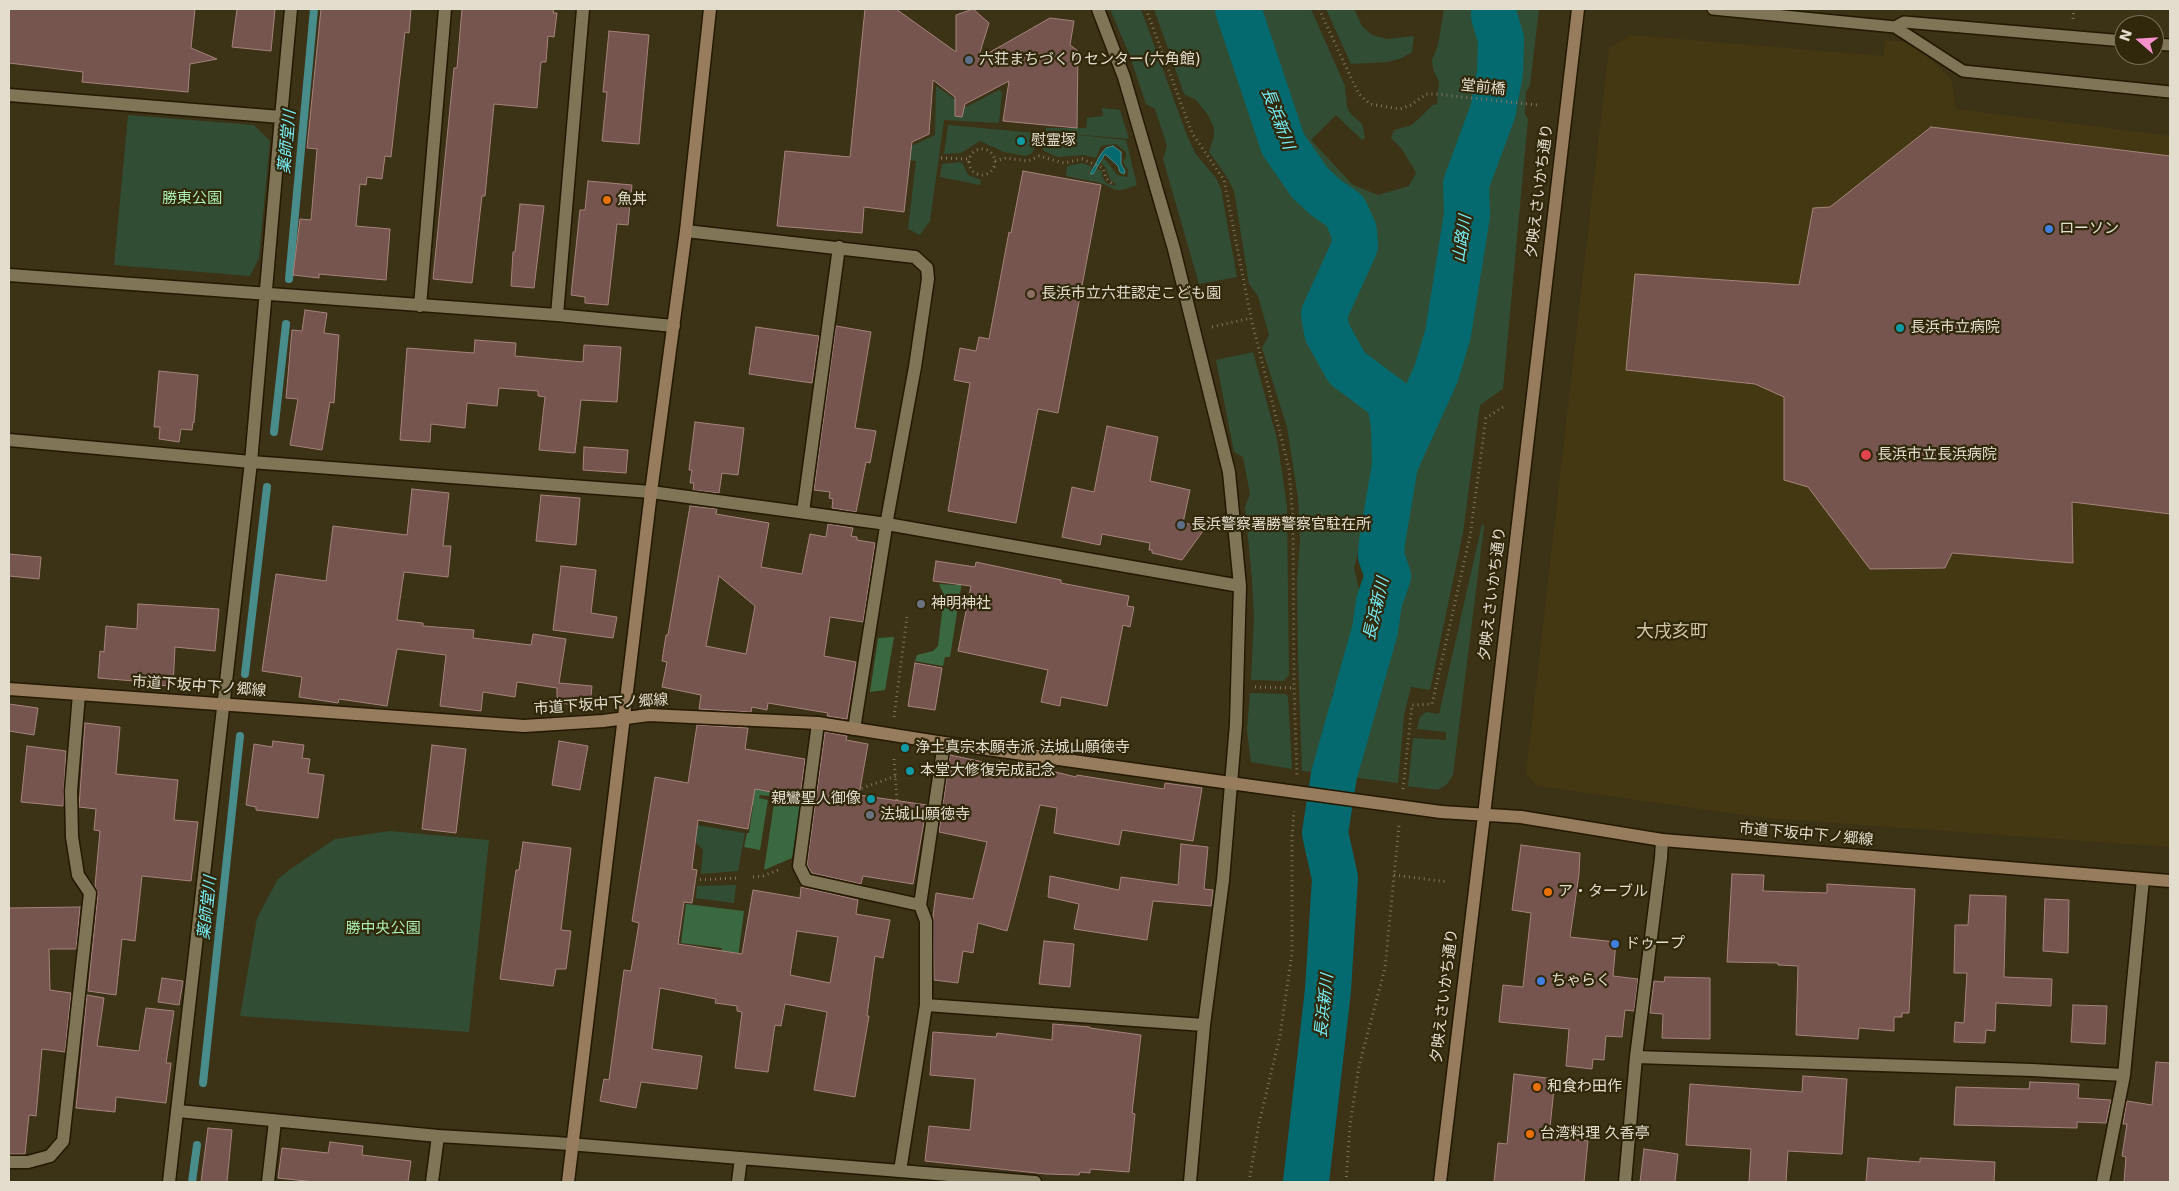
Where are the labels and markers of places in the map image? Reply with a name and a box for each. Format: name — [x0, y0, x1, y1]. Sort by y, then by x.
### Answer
place label: 六荘まちづくりセンター(六角館) — [979, 51, 1201, 69]
marker: 六荘まちづくりセンター(六角館) — [963, 54, 975, 66]
place label: 慰霊塚 — [1031, 132, 1076, 150]
marker: 慰霊塚 — [1015, 135, 1027, 147]
place label: 魚丼 — [617, 191, 647, 209]
marker: 魚丼 — [601, 194, 613, 206]
place label: ローソン — [2059, 220, 2119, 238]
marker: ローソン — [2043, 223, 2055, 235]
place label: 長浜市立六荘認定こども園 — [1041, 285, 1221, 303]
marker: 長浜市立六荘認定こども園 — [1025, 288, 1037, 300]
place label: 長浜市立病院 — [1910, 319, 2000, 337]
marker: 長浜市立病院 — [1894, 322, 1906, 334]
place label: 長浜市立長浜病院 — [1877, 446, 1997, 464]
marker: 長浜市立長浜病院 — [1859, 448, 1873, 462]
place label: 長浜警察署勝警察官駐在所 — [1191, 516, 1371, 534]
marker: 長浜警察署勝警察官駐在所 — [1175, 519, 1187, 531]
place label: 神明神社 — [931, 595, 991, 613]
marker: 神明神社 — [915, 598, 927, 610]
place label: 浄土真宗本願寺派 法城山願徳寺 — [915, 739, 1130, 757]
marker: 浄土真宗本願寺派 法城山願徳寺 — [899, 742, 911, 754]
place label: 本堂大修復完成記念 — [920, 762, 1055, 780]
marker: 本堂大修復完成記念 — [904, 765, 916, 777]
place label: 親鸞聖人御像 — [771, 790, 861, 808]
marker: 親鸞聖人御像 — [865, 793, 877, 805]
place label: 法城山願徳寺 — [880, 806, 970, 824]
marker: 法城山願徳寺 — [864, 809, 876, 821]
place label: ア・ターブル — [1558, 883, 1648, 901]
marker: ア・ターブル — [1542, 886, 1554, 898]
place label: ドゥープ — [1625, 935, 1685, 953]
marker: ドゥープ — [1609, 938, 1621, 950]
place label: ちゃらく — [1551, 972, 1611, 990]
marker: ちゃらく — [1535, 975, 1547, 987]
place label: 和食わ田作 — [1547, 1078, 1622, 1096]
marker: 和食わ田作 — [1531, 1081, 1543, 1093]
place label: 台湾料理 久香亭 — [1540, 1125, 1650, 1143]
marker: 台湾料理 久香亭 — [1524, 1128, 1536, 1140]

